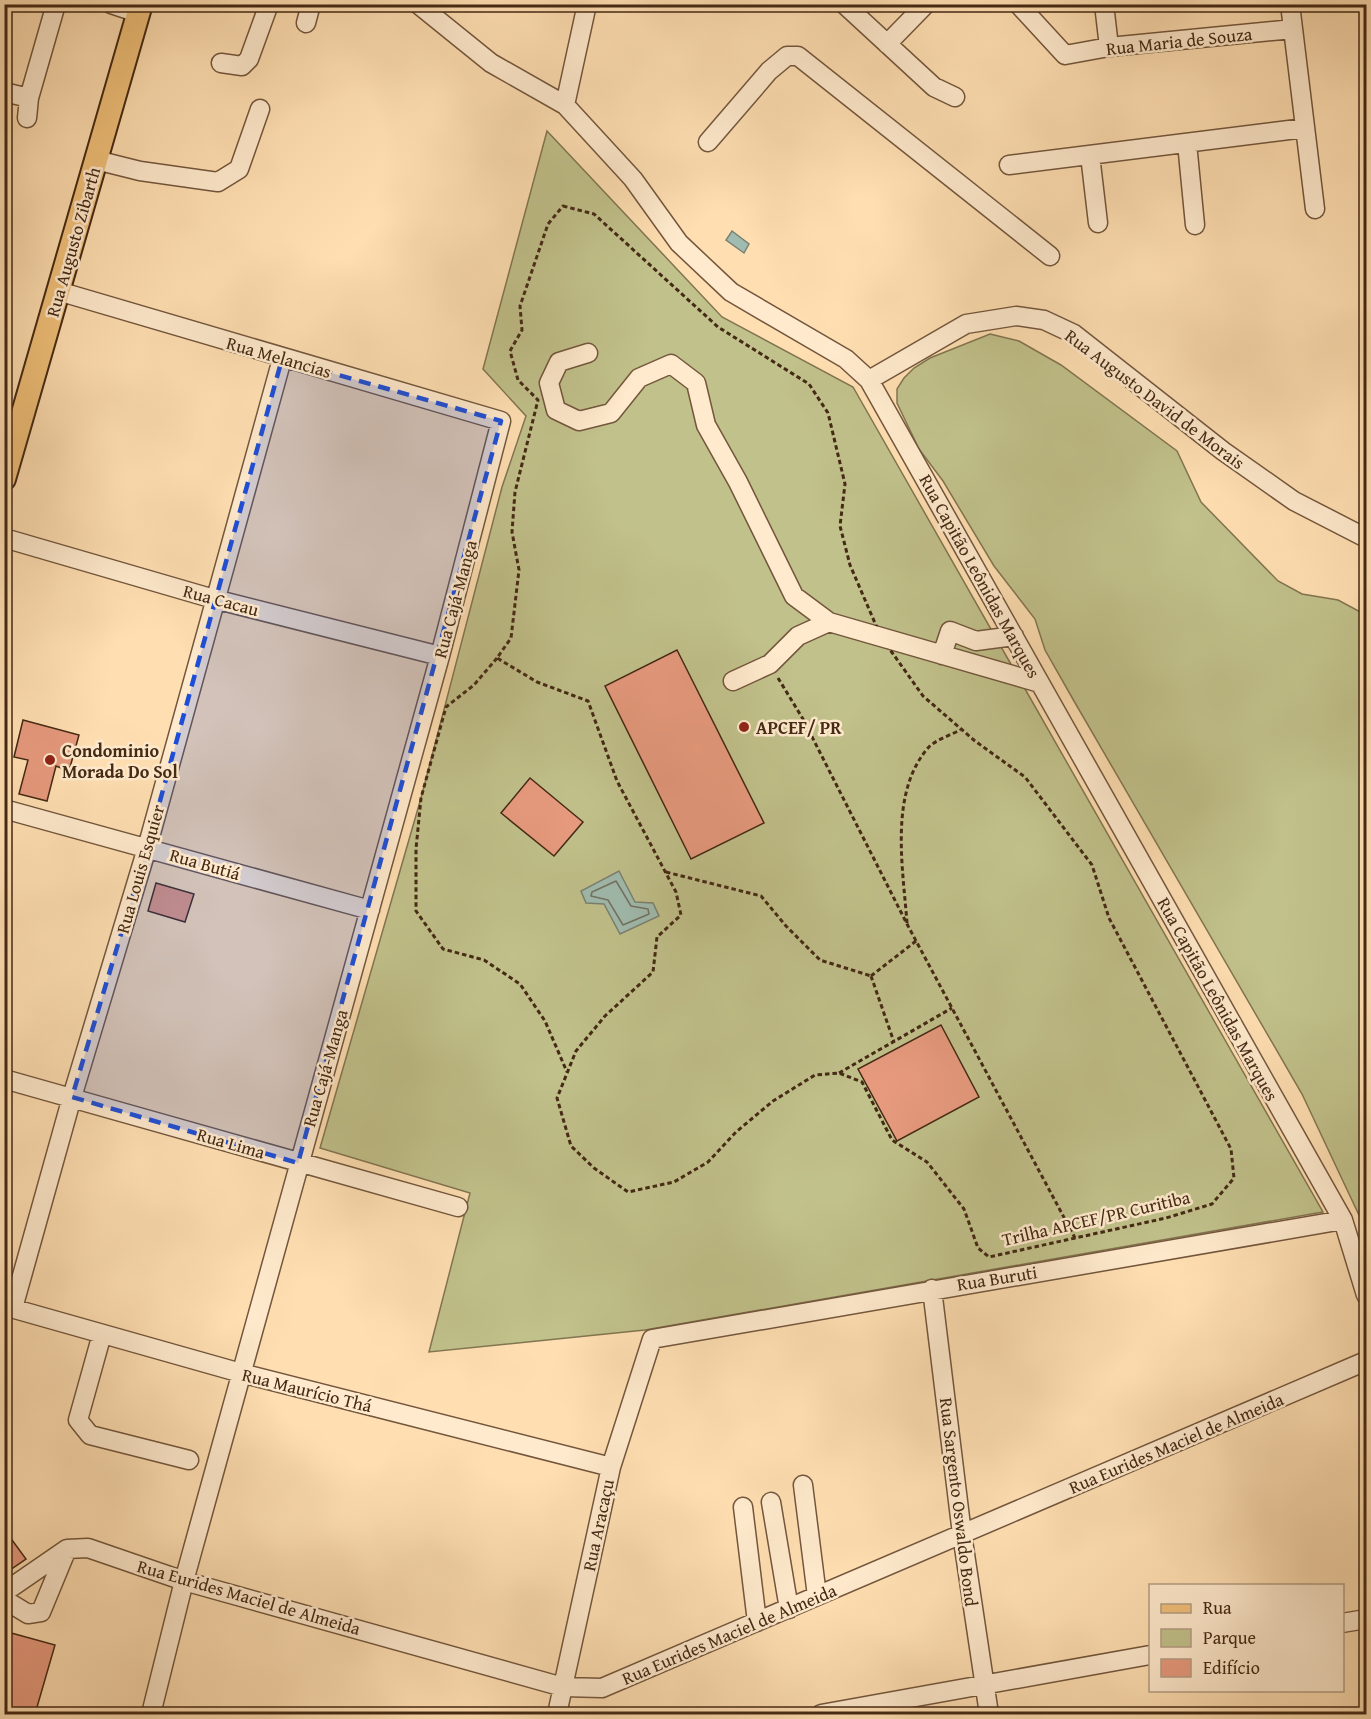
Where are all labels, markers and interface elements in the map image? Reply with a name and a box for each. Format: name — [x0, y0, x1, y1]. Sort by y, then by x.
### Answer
street label: Rua Maria de Souza — [1105, 20, 1254, 62]
street label: Rua Augusto Zibarth — [39, 164, 107, 320]
street label: Rua Augusto David de Morais — [1059, 322, 1251, 476]
street label: Rua Melancias — [223, 329, 335, 385]
street label: Rua Capitão Leônidas Marques — [913, 469, 1047, 683]
street label: Rua Cajá-Manga — [426, 536, 484, 661]
street label: Rua Cacau — [180, 577, 262, 623]
place label: APCEF/ PR — [756, 714, 842, 741]
marker: APCEF/ PR — [737, 720, 751, 734]
place label: Condominio Morada Do Sol — [62, 737, 178, 785]
marker: Condominio Morada Do Sol — [43, 753, 57, 767]
street label: Rua Louis Esquier — [109, 801, 171, 937]
street label: Rua Butiá — [166, 841, 244, 887]
street label: Rua Capitão Leônidas Marques — [1151, 892, 1285, 1106]
street label: Rua Cajá-Manga — [295, 1006, 355, 1130]
street label: Rua Lima — [194, 1120, 269, 1166]
street label: Trilha APCEF/PR Curitiba — [999, 1183, 1193, 1253]
street label: Rua Buruti — [955, 1258, 1039, 1298]
street label: Rua Maurício Thá — [239, 1361, 375, 1419]
street label: Rua Eurides Maciel de Almeida — [1064, 1385, 1288, 1501]
street label: Rua Sargento Oswaldo Bond — [933, 1396, 985, 1608]
street label: Rua Aracaçu — [575, 1476, 621, 1574]
street label: Rua Eurides Maciel de Almeida — [134, 1552, 364, 1642]
street label: Rua Eurides Maciel de Almeida — [617, 1576, 841, 1692]
legend — [1149, 1584, 1344, 1692]
text: Rua — [1203, 1594, 1232, 1621]
text: Parque — [1203, 1624, 1256, 1651]
text: Edifício — [1203, 1654, 1260, 1681]

